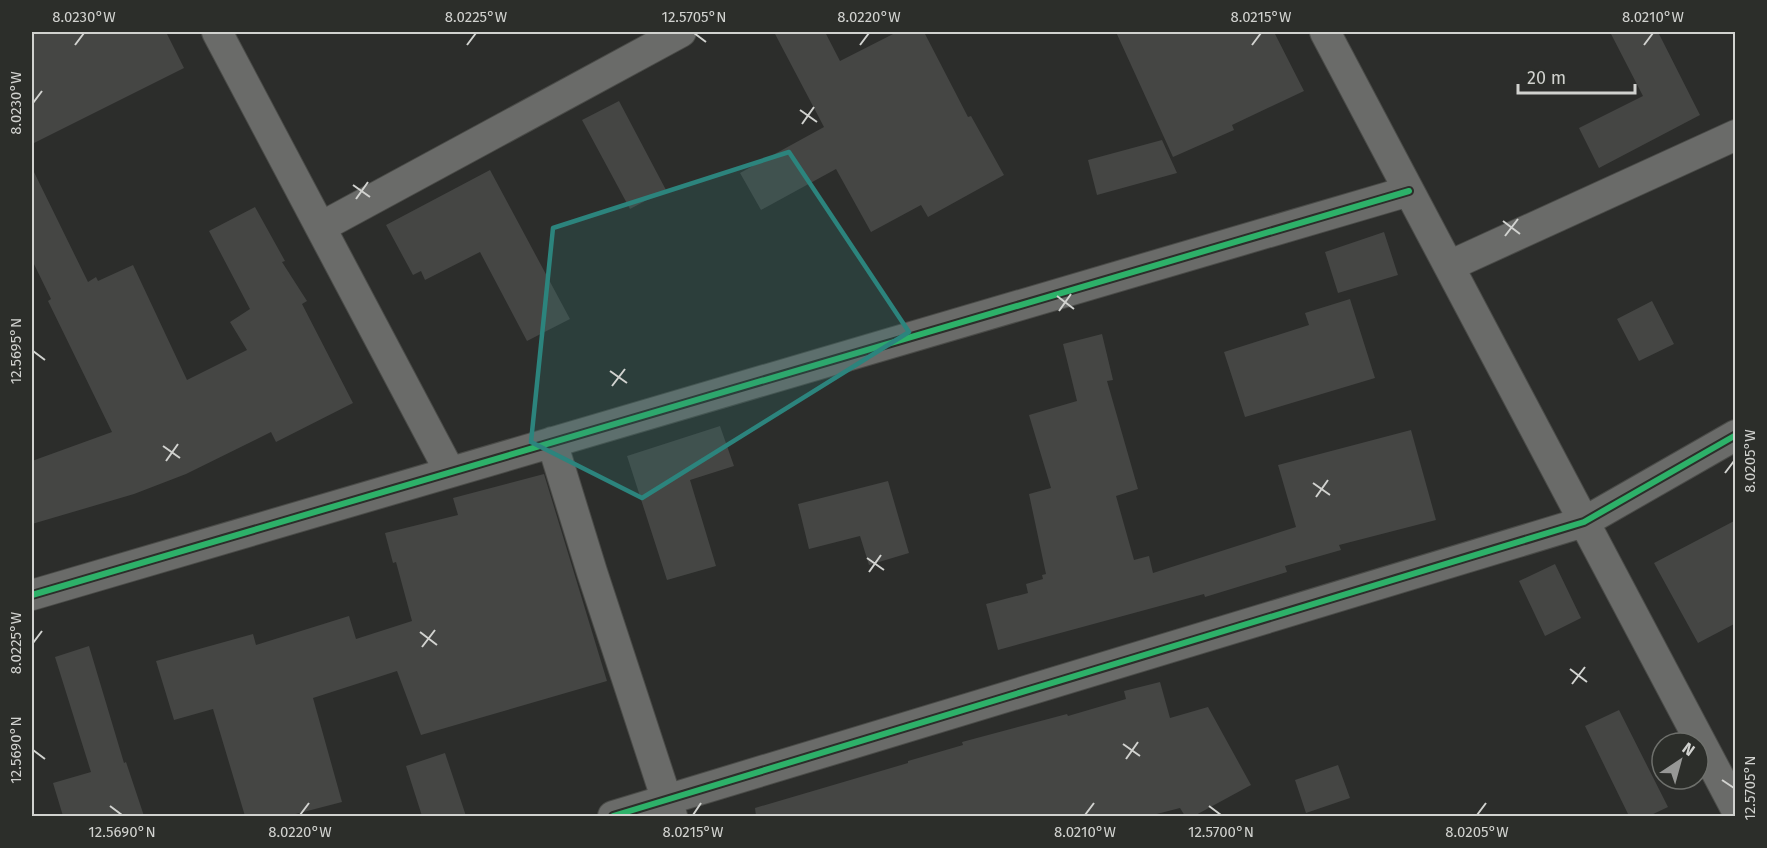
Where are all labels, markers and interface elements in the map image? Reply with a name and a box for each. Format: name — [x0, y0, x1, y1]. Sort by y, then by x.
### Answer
text: 8.0230°W — [52, 8, 116, 26]
text: 8.0225°W — [445, 8, 508, 26]
text: 12.5705°N — [661, 8, 727, 26]
text: 8.0220°W — [837, 8, 901, 26]
text: 8.0215°W — [1230, 8, 1292, 26]
text: 8.0210°W — [1622, 8, 1685, 26]
scale bar — [1518, 57, 1635, 95]
text: 20 m — [1527, 67, 1566, 89]
text: 8.0230°W — [7, 71, 25, 135]
text: 12.5695°N — [7, 318, 25, 384]
text: 8.0205°W — [1741, 429, 1759, 493]
text: 8.0225°W — [7, 611, 25, 674]
text: 12.5690°N — [7, 716, 25, 784]
north arrow — [1650, 731, 1710, 791]
text: N — [1679, 738, 1698, 760]
text: 12.5705°N — [1741, 755, 1759, 821]
text: 12.5690°N — [88, 823, 156, 841]
text: 8.0220°W — [268, 823, 332, 841]
text: 8.0215°W — [662, 823, 724, 841]
text: 8.0210°W — [1054, 823, 1117, 841]
text: 12.5700°N — [1188, 823, 1254, 841]
text: 8.0205°W — [1445, 823, 1509, 841]

